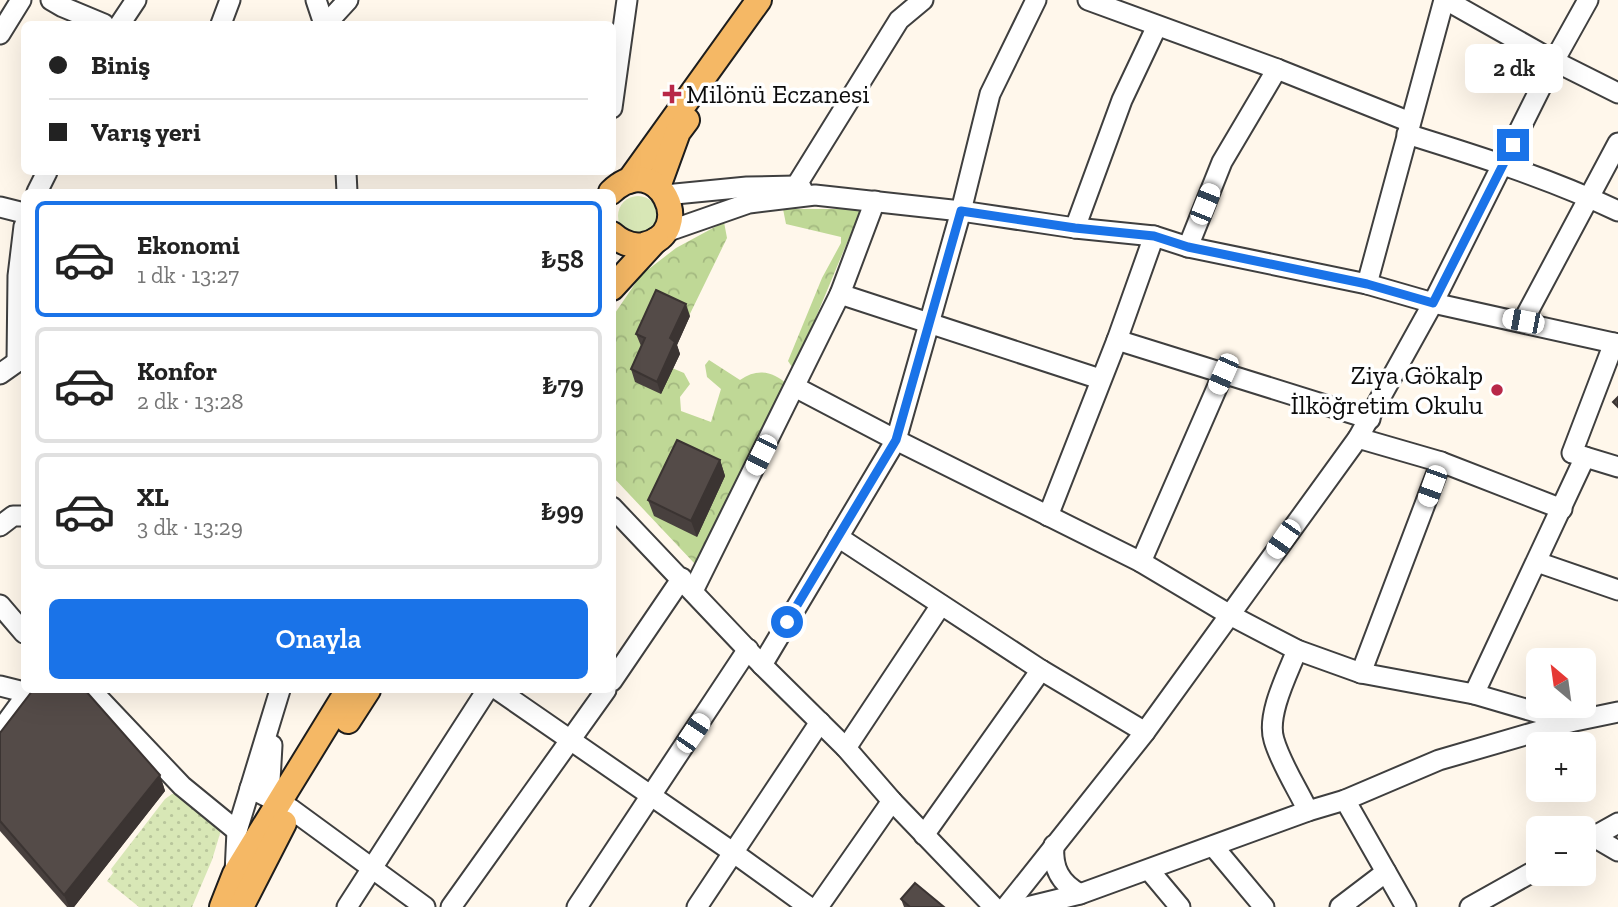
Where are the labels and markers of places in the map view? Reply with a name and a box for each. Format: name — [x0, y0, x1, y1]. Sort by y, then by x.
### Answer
place label: Milönü Eczanesi — [686, 78, 870, 110]
marker: Milönü Eczanesi — [664, 86, 680, 102]
place label: Ziya Gökalp İlköğretim Okulu — [1290, 359, 1483, 421]
marker: Ziya Gökalp İlköğretim Okulu — [1489, 382, 1505, 398]

